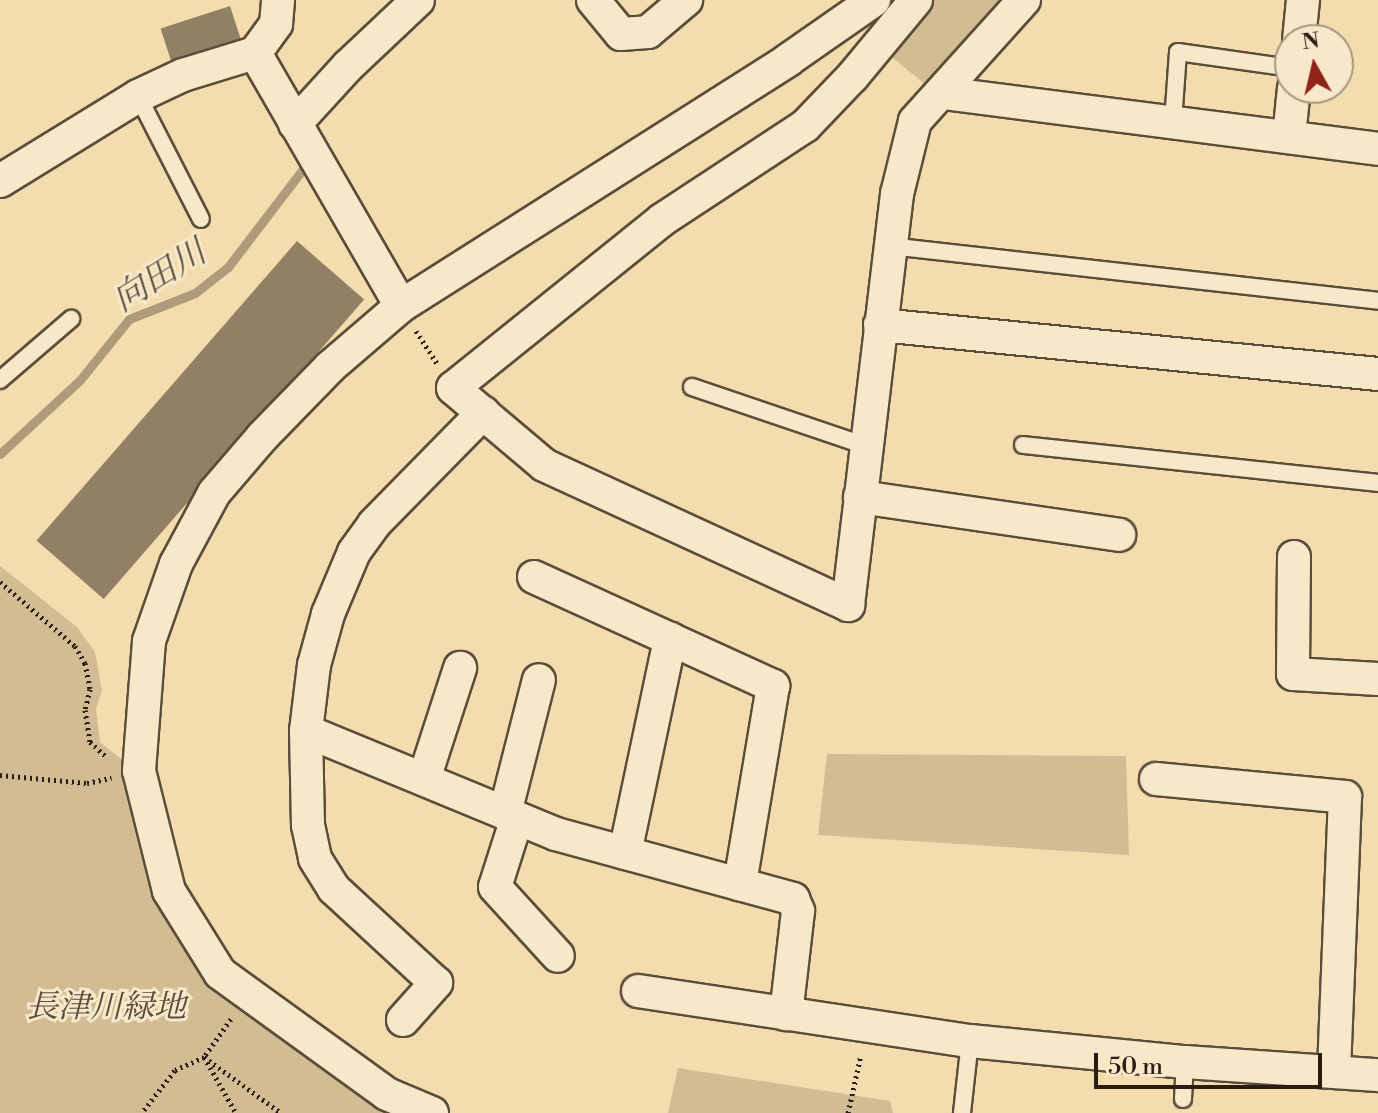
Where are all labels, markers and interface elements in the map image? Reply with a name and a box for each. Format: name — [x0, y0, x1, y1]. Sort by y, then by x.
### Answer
north arrow — [1274, 24, 1354, 104]
text: N — [1300, 27, 1321, 56]
water label: 向田川 — [106, 233, 214, 321]
park label: 長津川緑地 — [26, 988, 186, 1026]
scale bar — [1098, 1037, 1326, 1087]
text: 50 m — [1108, 1052, 1163, 1082]

